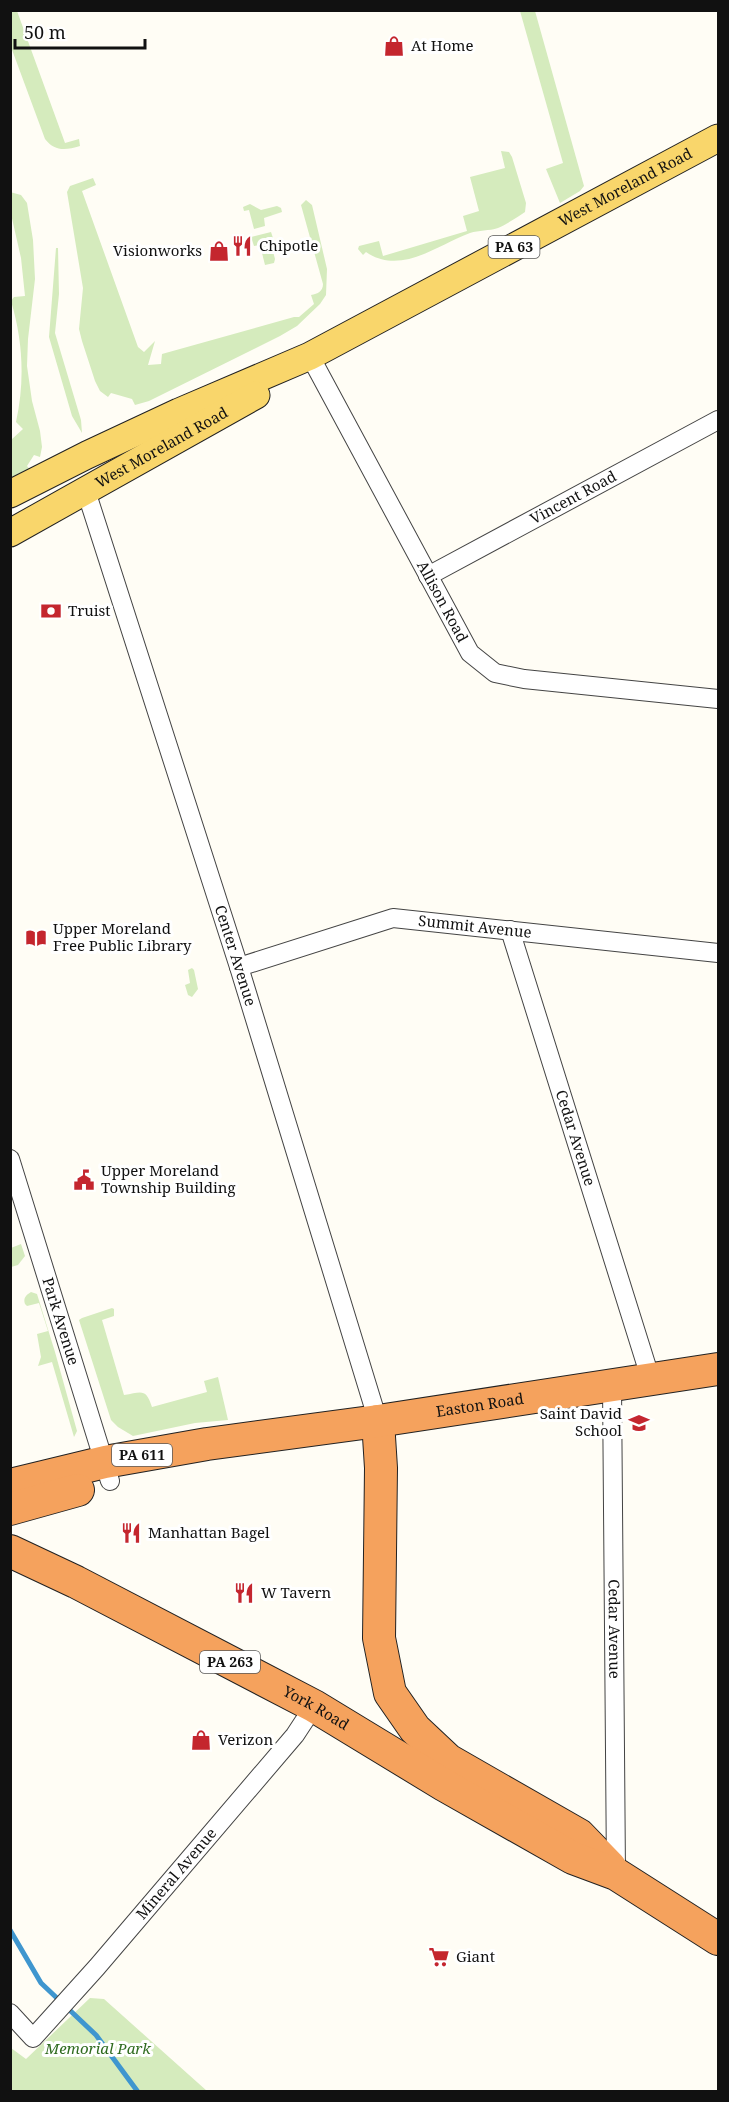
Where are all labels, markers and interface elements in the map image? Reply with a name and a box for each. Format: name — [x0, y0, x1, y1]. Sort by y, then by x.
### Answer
scale bar — [15, 12, 146, 50]
text: 50 m — [24, 20, 66, 44]
shop icon: At Home — [382, 34, 406, 58]
place label: At Home — [411, 35, 474, 55]
street label: West Moreland Road — [555, 143, 695, 230]
restaurant icon: Chipotle — [230, 234, 254, 258]
place label: Chipotle — [259, 235, 318, 255]
road number: PA 63 — [488, 236, 540, 258]
shop icon: Visionworks — [207, 239, 231, 263]
place label: Visionworks — [113, 240, 202, 260]
street label: West Moreland Road — [92, 402, 231, 492]
street label: Vincent Road — [526, 466, 619, 528]
street label: Allison Road — [413, 557, 473, 645]
bank icon: Truist — [39, 599, 63, 623]
place label: Truist — [68, 600, 111, 620]
street label: Center Avenue — [211, 902, 261, 1008]
street label: Summit Avenue — [417, 910, 533, 942]
place label: Upper Moreland Free Public Library — [53, 918, 192, 955]
library icon: Upper Moreland Free Public Library — [24, 926, 48, 950]
street label: Cedar Avenue — [552, 1087, 601, 1188]
place label: Upper Moreland Township Building — [101, 1160, 235, 1197]
public building icon: Upper Moreland Township Building — [72, 1168, 96, 1192]
street label: Park Avenue — [38, 1275, 84, 1367]
street label: Easton Road — [435, 1388, 525, 1421]
place label: Saint David School — [540, 1403, 622, 1440]
school or university icon: Saint David School — [627, 1411, 651, 1435]
road number: PA 611 — [112, 1444, 172, 1466]
restaurant icon: Manhattan Bagel — [119, 1521, 143, 1545]
place label: Manhattan Bagel — [148, 1522, 270, 1542]
street label: Cedar Avenue — [605, 1579, 625, 1679]
restaurant icon: W Tavern — [232, 1581, 256, 1605]
place label: W Tavern — [261, 1582, 332, 1602]
road number: PA 263 — [200, 1651, 260, 1673]
street label: York Road — [279, 1680, 353, 1734]
shop icon: Verizon — [189, 1728, 213, 1752]
place label: Verizon — [218, 1729, 273, 1749]
street label: Mineral Avenue — [131, 1823, 220, 1923]
supermarket icon: Giant — [427, 1945, 451, 1969]
place label: Giant — [456, 1946, 495, 1966]
park label: Memorial Park — [44, 2038, 151, 2058]

